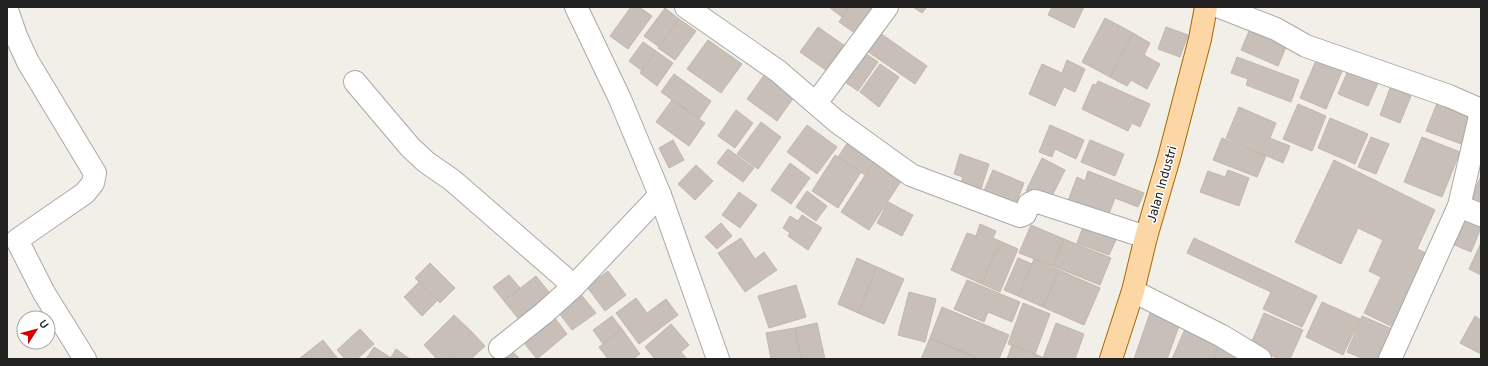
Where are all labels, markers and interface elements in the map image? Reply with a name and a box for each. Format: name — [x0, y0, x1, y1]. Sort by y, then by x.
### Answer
street label: Jalan Industri — [1144, 144, 1182, 225]
north arrow — [16, 310, 56, 350]
text: U — [35, 317, 51, 332]

